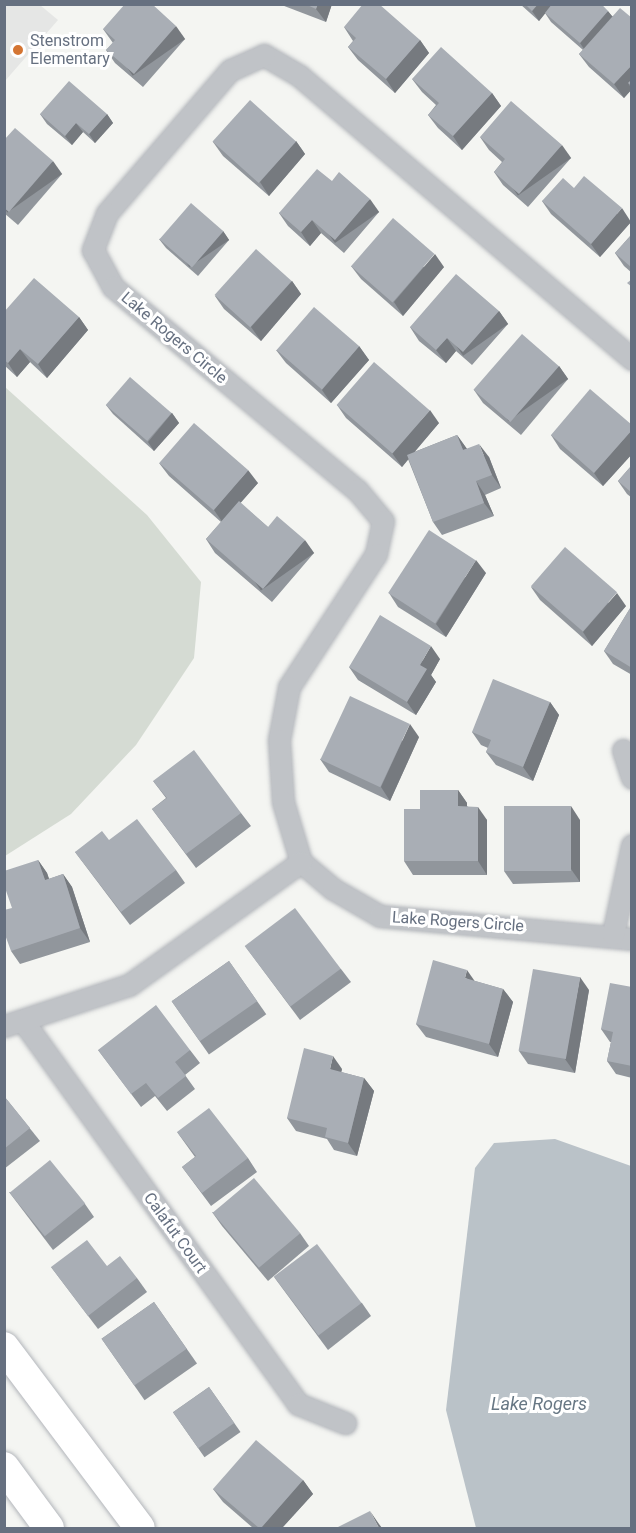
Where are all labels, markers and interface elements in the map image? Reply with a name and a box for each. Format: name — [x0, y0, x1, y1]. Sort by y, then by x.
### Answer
place label: Stenstrom Elementary — [30, 31, 110, 69]
marker: Stenstrom Elementary — [11, 43, 25, 57]
street label: Lake Rogers Circle — [117, 288, 231, 388]
street label: Lake Rogers Circle — [391, 908, 525, 936]
street label: Calafut Court — [139, 1189, 211, 1277]
water label: Lake Rogers — [491, 1393, 587, 1415]

